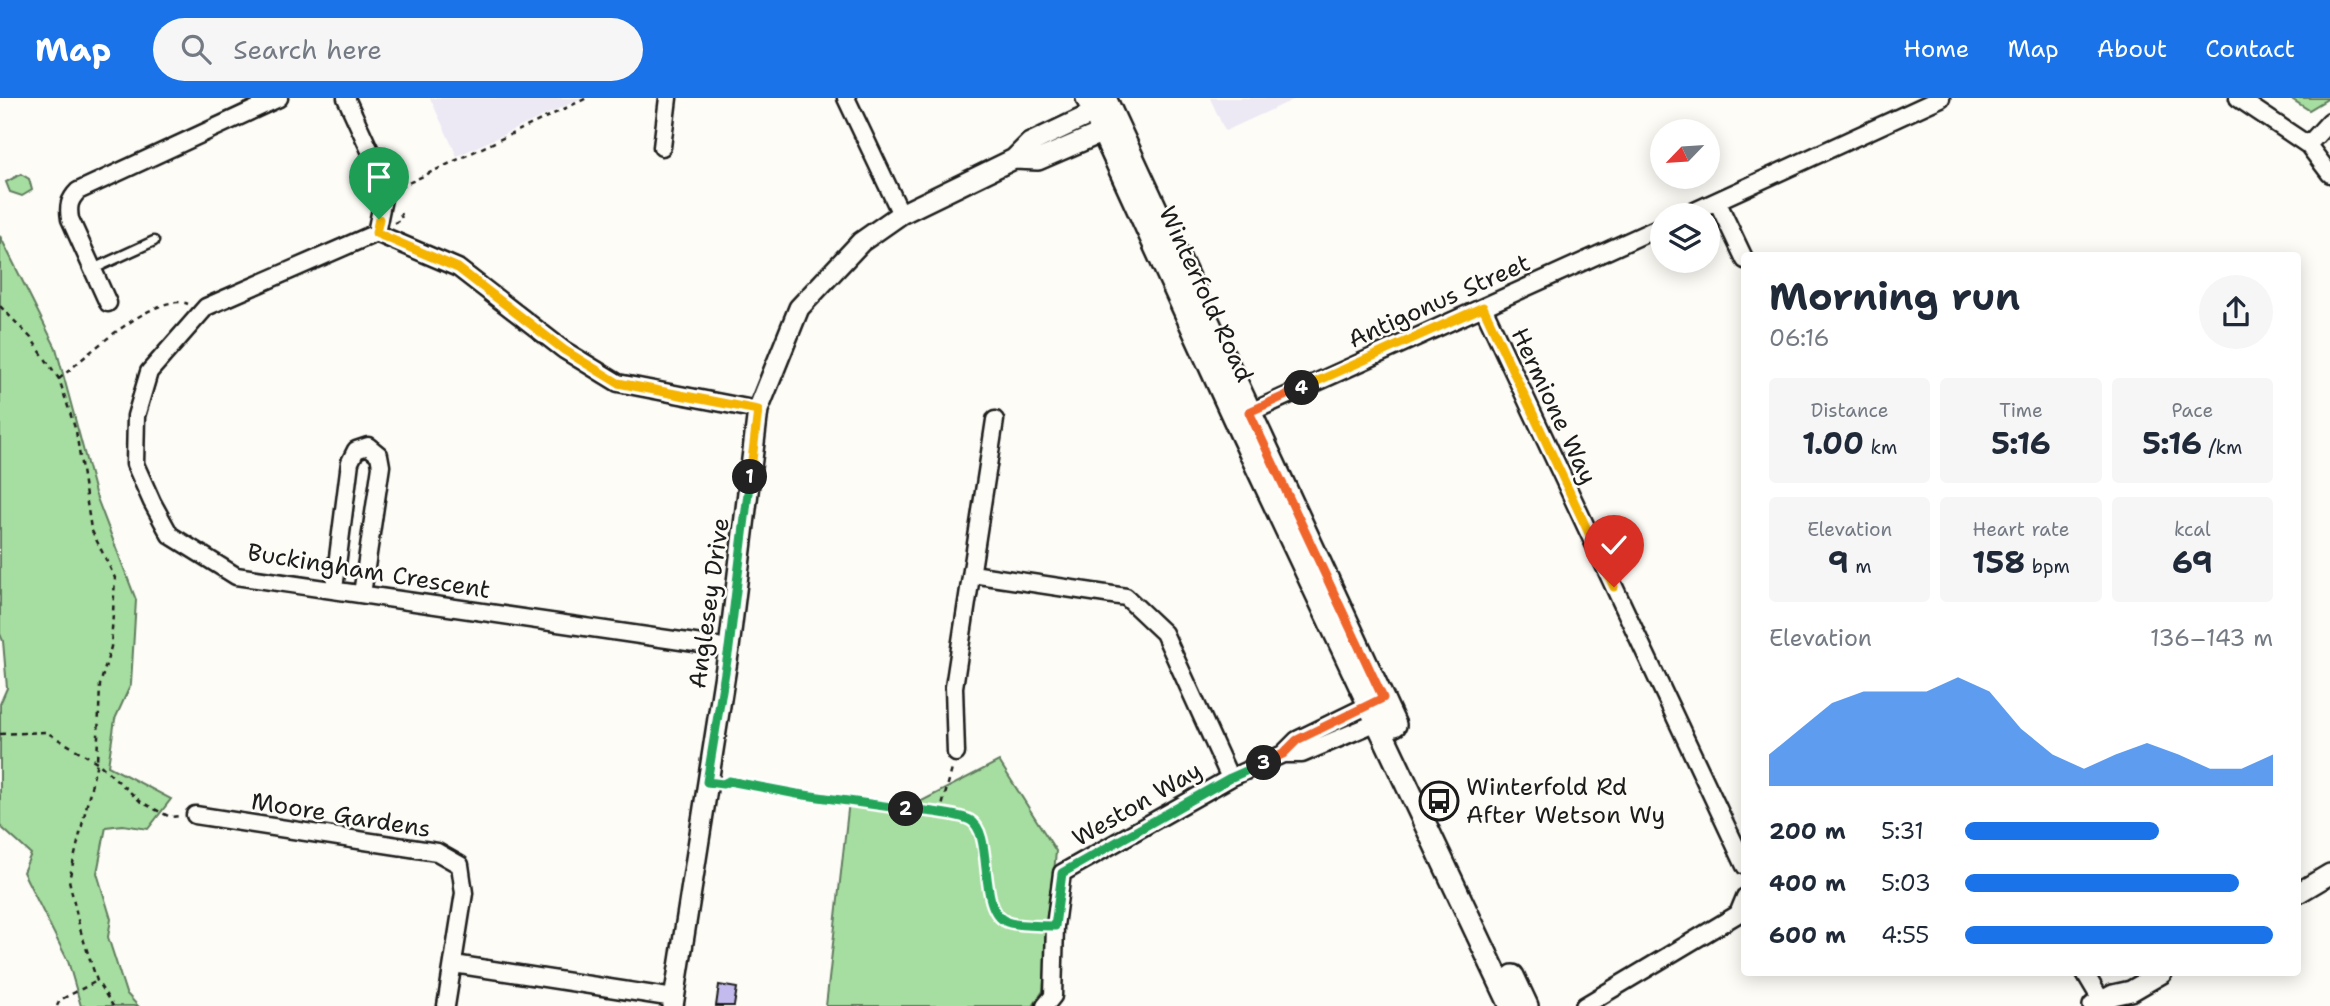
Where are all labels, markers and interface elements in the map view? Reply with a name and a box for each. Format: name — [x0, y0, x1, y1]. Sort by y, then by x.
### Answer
search box — [153, 18, 643, 81]
text: Map — [35, 27, 111, 72]
icon: search — [177, 30, 215, 68]
text: Search here — [233, 32, 382, 67]
text: Home — [1903, 33, 1969, 65]
text: Map — [2007, 33, 2059, 65]
text: About — [2097, 33, 2167, 65]
text: Contact — [2205, 33, 2295, 65]
north arrow — [1650, 119, 1720, 189]
map controls — [1650, 119, 1720, 273]
pin — [349, 147, 409, 219]
icon: arrive — [360, 158, 398, 196]
street label: Winterfold Road — [1151, 201, 1261, 387]
button: layers — [1650, 203, 1720, 273]
street label: Antigonus Street — [1343, 247, 1535, 355]
text: Morning run — [1769, 271, 2020, 322]
button: share — [2199, 275, 2273, 349]
street label: Hermione Way — [1504, 323, 1604, 489]
text: 06:16 — [1769, 323, 1830, 353]
pin: 4 — [1284, 370, 1320, 406]
text: 4 — [1295, 375, 1308, 400]
text: Distance — [1811, 398, 1889, 423]
text: Time — [1999, 398, 2043, 423]
text: Pace — [2171, 398, 2213, 423]
text: 1.00 — [1802, 423, 1864, 464]
text: 5:16 — [1991, 423, 2051, 464]
text: 5:16 — [2142, 423, 2202, 464]
text: km — [1864, 435, 1897, 460]
text: /km — [2202, 435, 2242, 460]
pin: 1 — [732, 460, 768, 494]
text: 1 — [745, 464, 754, 489]
street label: Anglesey Drive — [681, 515, 737, 691]
pin — [1584, 515, 1644, 587]
text: Elevation — [1807, 517, 1892, 542]
text: Heart rate — [1973, 517, 2069, 542]
text: kcal — [2174, 517, 2211, 542]
icon: check — [1595, 526, 1633, 564]
street label: Buckingham Crescent — [245, 536, 493, 606]
text: 9 — [1828, 542, 1849, 583]
text: 158 — [1972, 542, 2025, 583]
text: 69 — [2172, 542, 2213, 583]
text: m — [1849, 554, 1872, 579]
text: bpm — [2025, 554, 2070, 579]
text: Elevation — [1769, 623, 1872, 653]
text: 136–143 m — [2150, 623, 2273, 653]
pin: 3 — [1246, 746, 1282, 780]
text: 3 — [1257, 750, 1270, 775]
street label: Weston Way — [1067, 754, 1207, 854]
place label: Winterfold Rd After Wetson Wy — [1466, 771, 1665, 831]
bus stop icon: Winterfold Rd After Wetson Wy — [1418, 780, 1460, 822]
street label: Moore Gardens — [249, 785, 433, 845]
pin: 2 — [888, 792, 923, 826]
text: 2 — [899, 796, 912, 821]
text: 200 m — [1769, 816, 1846, 846]
text: 5:31 — [1881, 816, 1924, 846]
text: 400 m — [1769, 868, 1846, 898]
text: 5:03 — [1881, 868, 1931, 898]
text: 600 m — [1769, 920, 1846, 950]
text: 4:55 — [1881, 920, 1929, 950]

